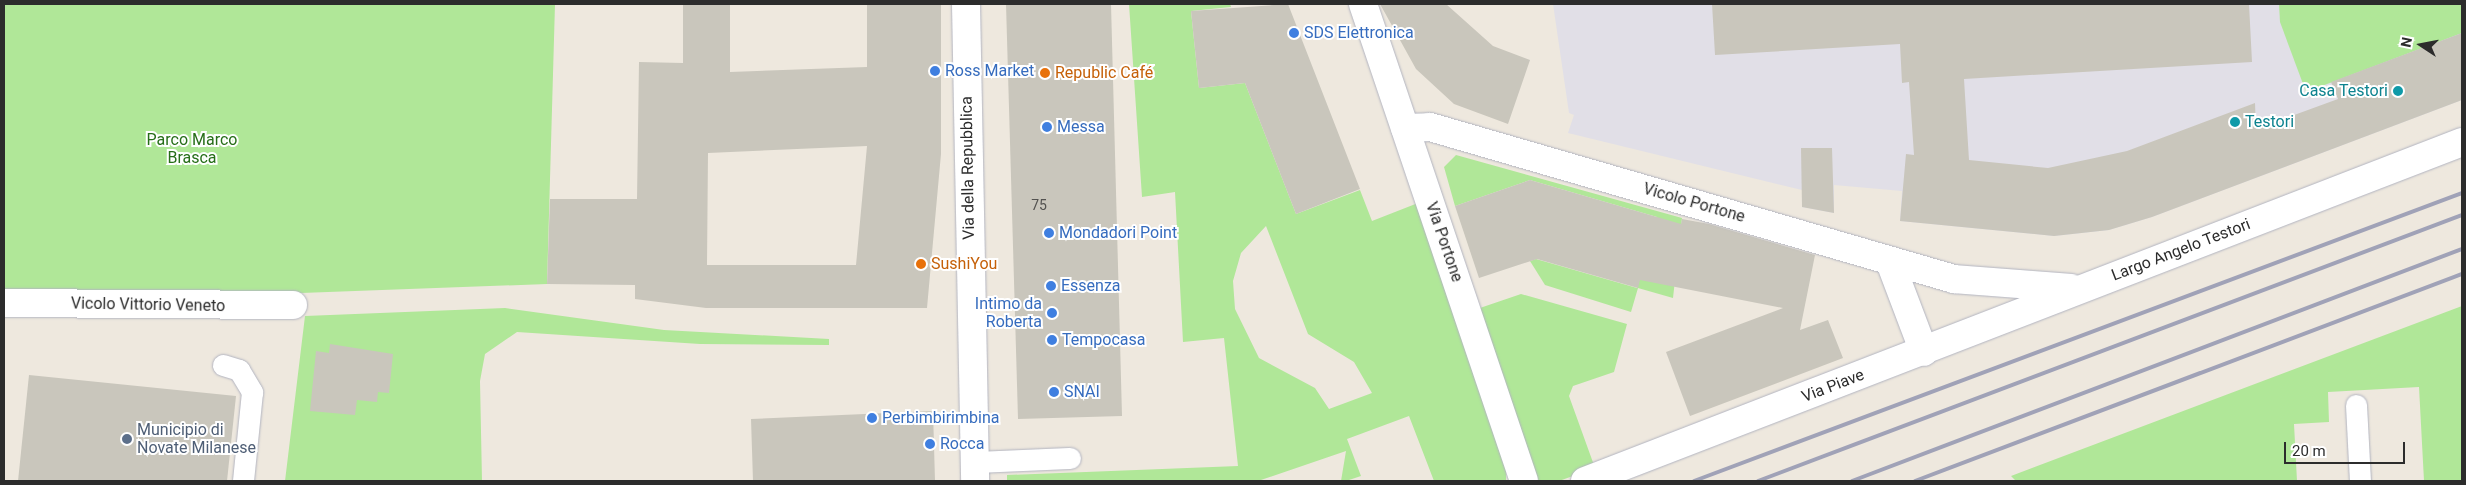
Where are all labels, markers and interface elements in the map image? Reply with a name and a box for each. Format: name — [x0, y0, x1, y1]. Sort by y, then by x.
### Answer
north arrow — [2396, 20, 2446, 70]
place label: SDS Elettronica — [1304, 23, 1414, 43]
marker: SDS Elettronica — [1288, 27, 1300, 39]
text: N — [2397, 36, 2415, 49]
place label: Ross Market — [945, 61, 1034, 81]
place label: Republic Café — [1055, 63, 1153, 83]
marker: Ross Market — [929, 65, 941, 77]
marker: Republic Café — [1039, 67, 1051, 79]
place label: Casa Testori — [2299, 81, 2388, 101]
marker: Casa Testori — [2392, 85, 2404, 97]
street label: Via della Repubblica — [957, 96, 979, 240]
place label: Testori — [2245, 112, 2294, 132]
marker: Testori — [2229, 116, 2241, 128]
place label: Messa — [1057, 117, 1105, 137]
marker: Messa — [1041, 121, 1053, 133]
park label: Parco Marco Brasca — [147, 130, 237, 168]
street label: Vicolo Portone — [1641, 179, 1747, 227]
house number: 75 — [1031, 197, 1047, 213]
street label: Via Portone — [1421, 200, 1467, 284]
street label: Largo Angelo Testori — [2109, 215, 2253, 285]
place label: Mondadori Point — [1059, 223, 1177, 243]
marker: Mondadori Point — [1043, 227, 1055, 239]
place label: SushiYou — [931, 254, 997, 274]
marker: SushiYou — [915, 258, 927, 270]
place label: Essenza — [1061, 276, 1121, 296]
marker: Essenza — [1045, 280, 1057, 292]
street label: Vicolo Vittorio Veneto — [71, 294, 225, 316]
place label: Intimo da Roberta — [975, 294, 1042, 332]
marker: Intimo da Roberta — [1046, 307, 1058, 319]
place label: Tempocasa — [1062, 330, 1145, 350]
marker: Tempocasa — [1046, 334, 1058, 346]
street label: Via Piave — [1799, 365, 1867, 407]
place label: SNAI — [1064, 382, 1100, 402]
marker: SNAI — [1048, 386, 1060, 398]
place label: Perbimbirimbina — [882, 408, 999, 428]
marker: Perbimbirimbina — [866, 412, 878, 424]
place label: Municipio di Novate Milanese — [137, 420, 256, 458]
scale bar — [2286, 432, 2407, 464]
marker: Municipio di Novate Milanese — [121, 433, 133, 445]
place label: Rocca — [940, 434, 984, 454]
marker: Rocca — [924, 438, 936, 450]
text: 20 m — [2292, 442, 2326, 460]

